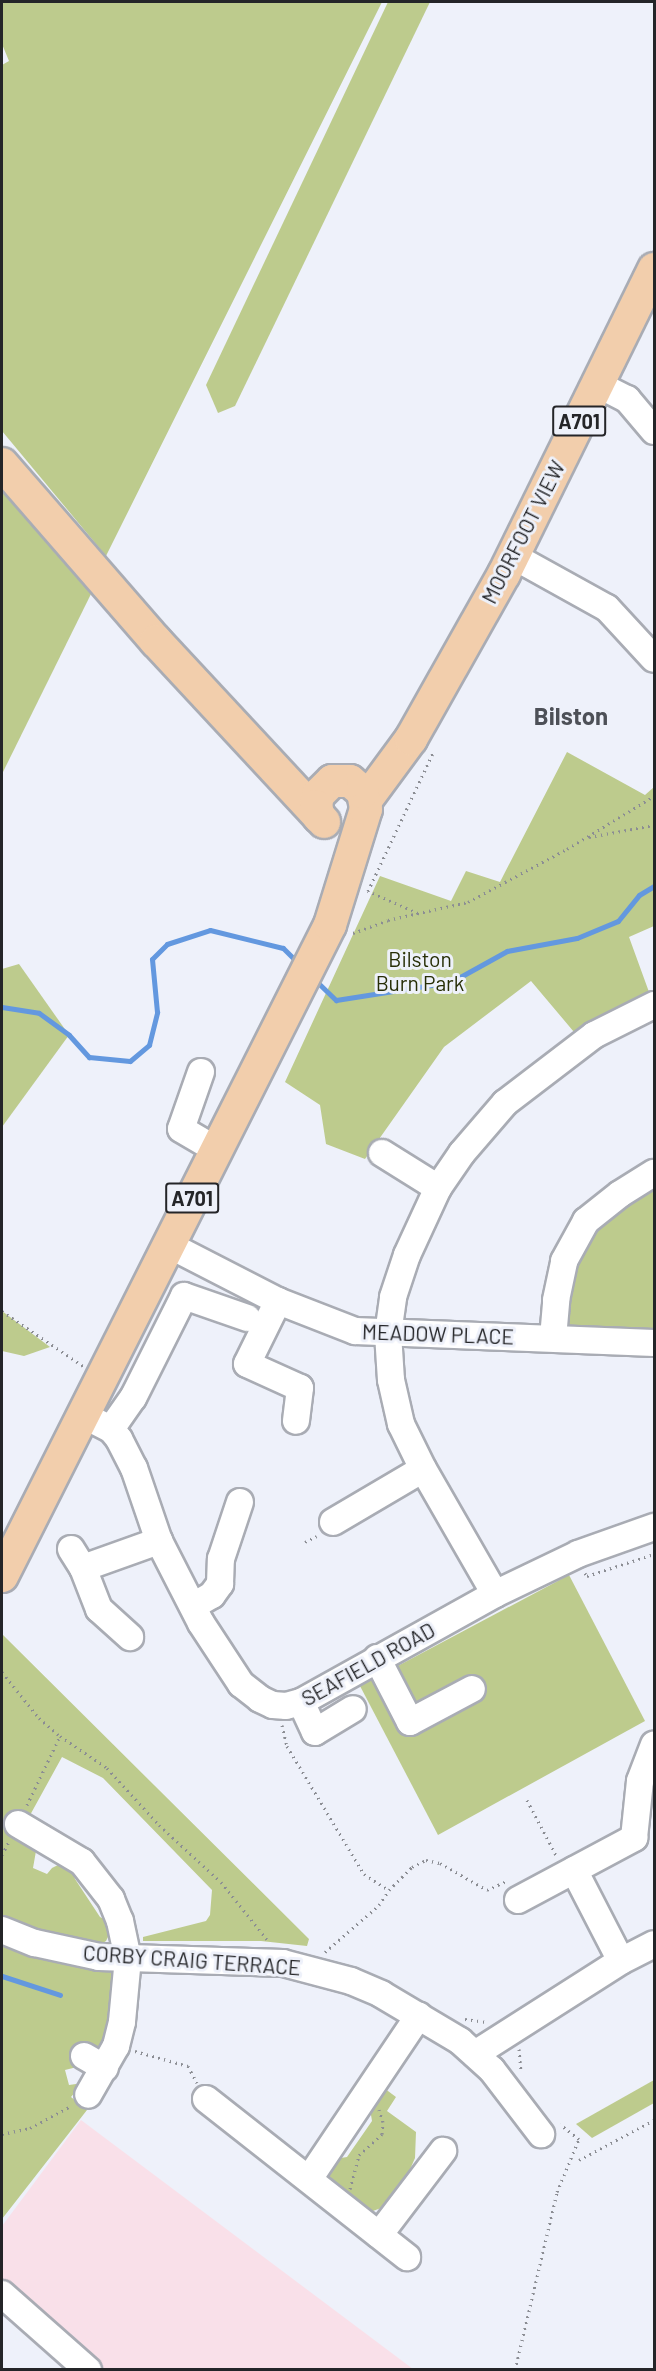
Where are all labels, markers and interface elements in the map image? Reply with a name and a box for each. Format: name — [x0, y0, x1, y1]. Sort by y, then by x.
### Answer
road number: A701 — [552, 404, 606, 438]
street label: MOORFOOT VIEW — [476, 456, 570, 608]
district label: Bilston — [534, 702, 608, 730]
park label: Bilston Burn Park — [376, 946, 464, 996]
road number: A701 — [165, 1181, 219, 1215]
street label: MEADOW PLACE — [362, 1319, 514, 1349]
street label: SEAFIELD ROAD — [297, 1617, 439, 1711]
street label: CORBY CRAIG TERRACE — [82, 1940, 302, 1980]

